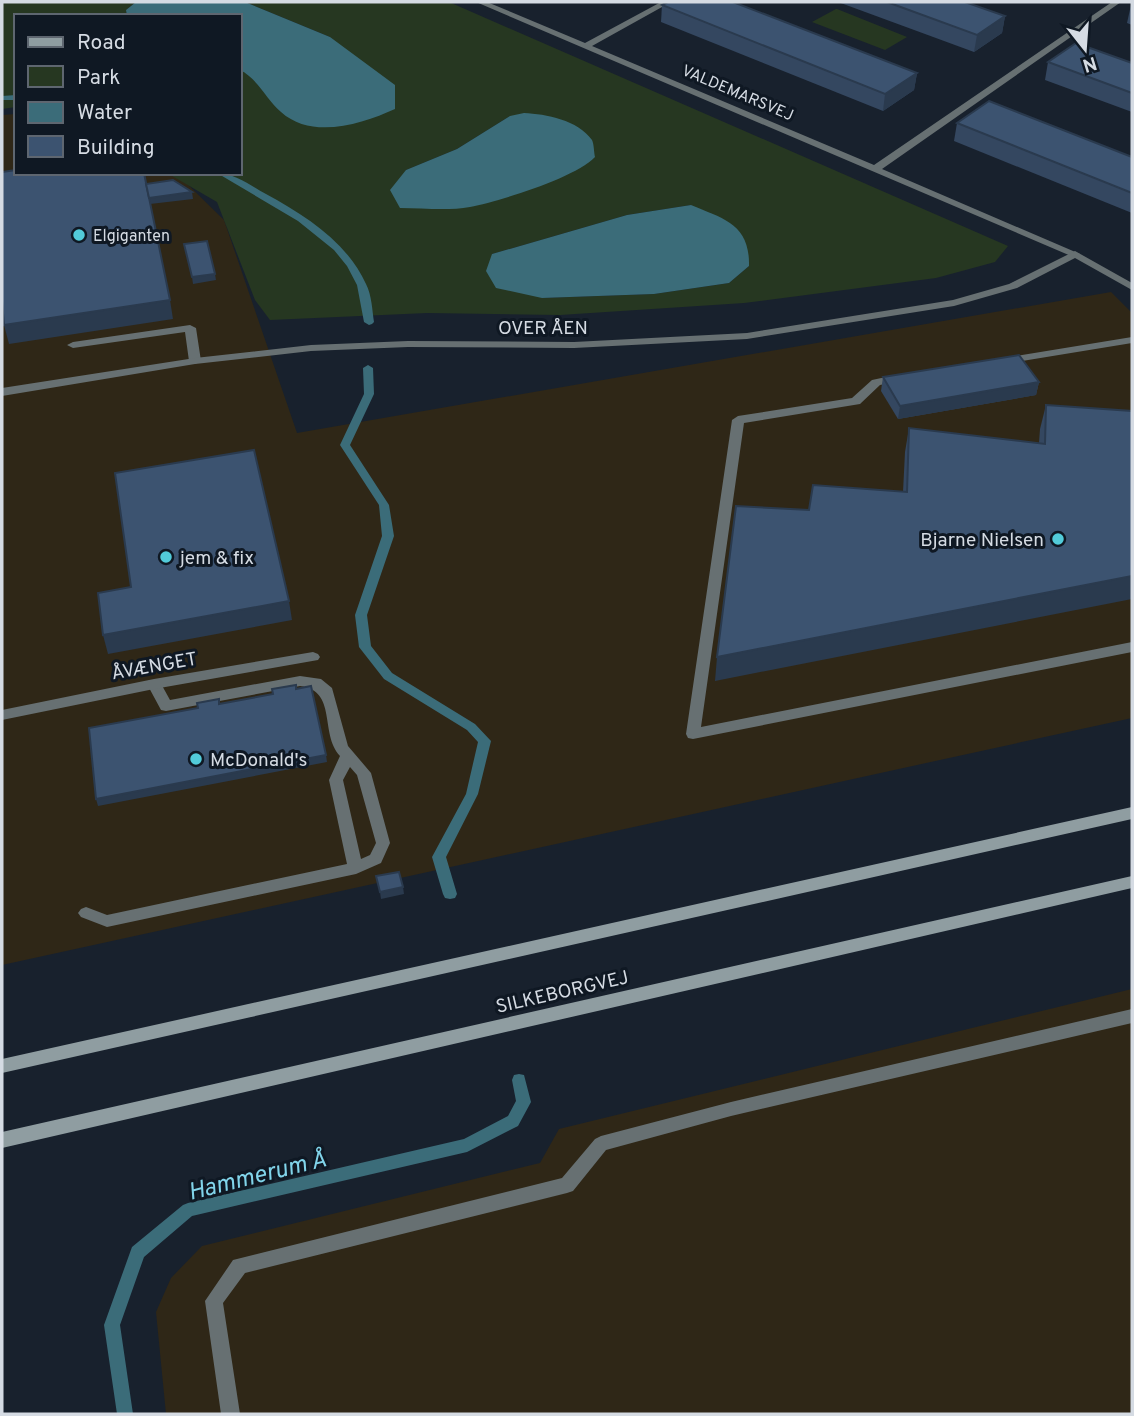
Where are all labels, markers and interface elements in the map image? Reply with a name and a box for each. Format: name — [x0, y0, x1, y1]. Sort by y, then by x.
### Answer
legend — [14, 14, 242, 175]
north arrow — [1050, 14, 1120, 84]
text: Road — [77, 30, 126, 57]
text: N — [1079, 50, 1099, 77]
street label: VALDEMARSVEJ — [678, 61, 796, 126]
text: Park — [77, 65, 120, 92]
text: Water — [77, 100, 132, 127]
text: Building — [77, 135, 155, 162]
marker: Elgiganten — [71, 227, 87, 243]
place label: Elgiganten — [93, 227, 170, 247]
street label: OVER ÅEN — [498, 317, 588, 341]
place label: Bjarne Nielsen — [920, 529, 1044, 553]
marker: Bjarne Nielsen — [1050, 531, 1066, 547]
place label: jem & fix — [179, 547, 254, 571]
marker: jem & fix — [158, 549, 174, 565]
street label: ÅVÆNGET — [110, 648, 199, 686]
place label: McDonald's — [210, 749, 308, 773]
marker: McDonald's — [188, 751, 204, 767]
street label: SILKEBORGVEJ — [494, 966, 631, 1020]
water label: Hammerum Å — [185, 1144, 330, 1209]

